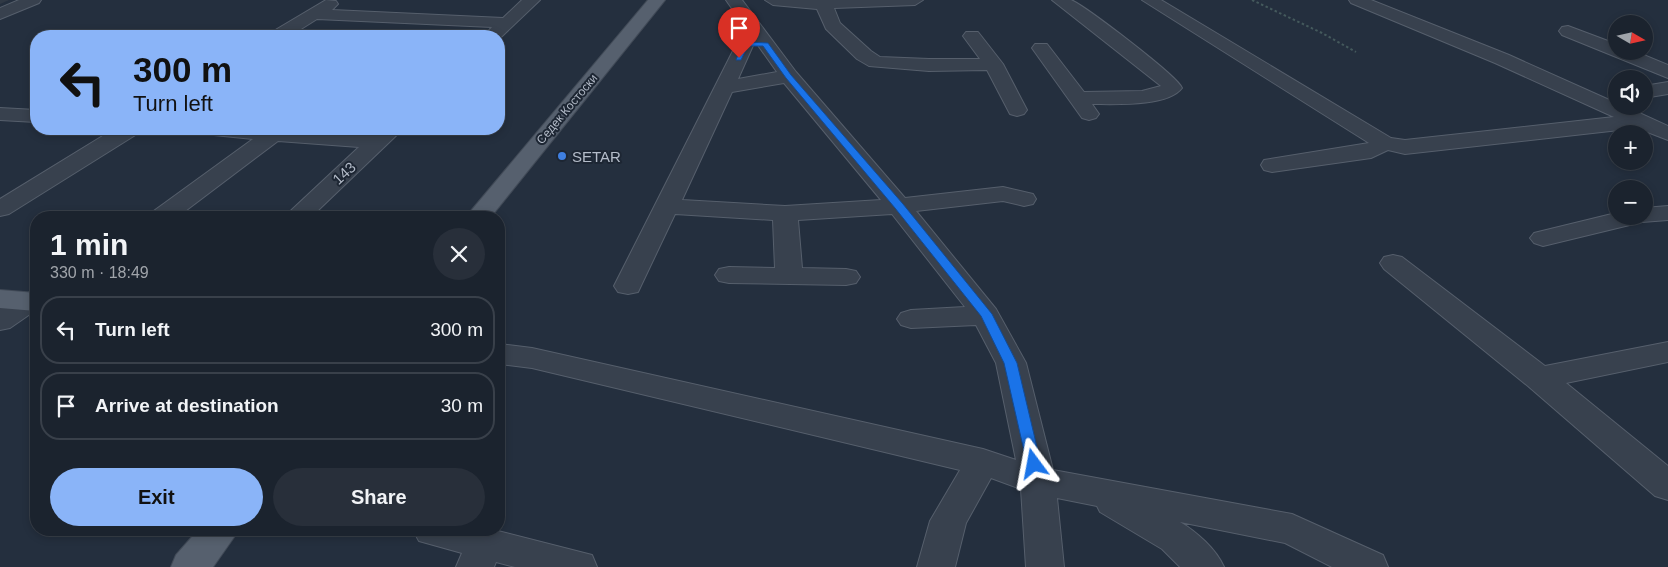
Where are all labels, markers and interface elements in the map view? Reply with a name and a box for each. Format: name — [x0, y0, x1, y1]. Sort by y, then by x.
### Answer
pin — [718, 7, 760, 58]
icon: arrive — [725, 14, 753, 42]
north arrow — [1608, 15, 1652, 60]
map controls — [1608, 15, 1653, 225]
icon: left — [50, 50, 115, 115]
text: 300 m — [133, 50, 232, 89]
button: sound — [1608, 70, 1653, 115]
street label: Седек Костоски — [534, 71, 600, 147]
text: Turn left — [133, 91, 213, 116]
button: + — [1608, 125, 1653, 170]
place label: SETAR — [572, 148, 621, 165]
marker: SETAR — [556, 150, 568, 162]
street label: 143 — [329, 158, 359, 188]
button: − — [1608, 180, 1653, 225]
text: 1 min — [50, 228, 128, 261]
button: close — [433, 228, 485, 280]
text: 330 m · 18:49 — [50, 264, 149, 281]
icon: left — [52, 316, 80, 344]
text: Turn left — [95, 319, 170, 340]
text: 300 m — [430, 319, 483, 340]
icon: arrive — [52, 392, 80, 420]
text: Arrive at destination — [95, 395, 279, 416]
text: 30 m — [441, 395, 483, 416]
position arrow — [1007, 437, 1059, 489]
button: Exit — [50, 468, 263, 526]
button: Share — [273, 468, 485, 526]

